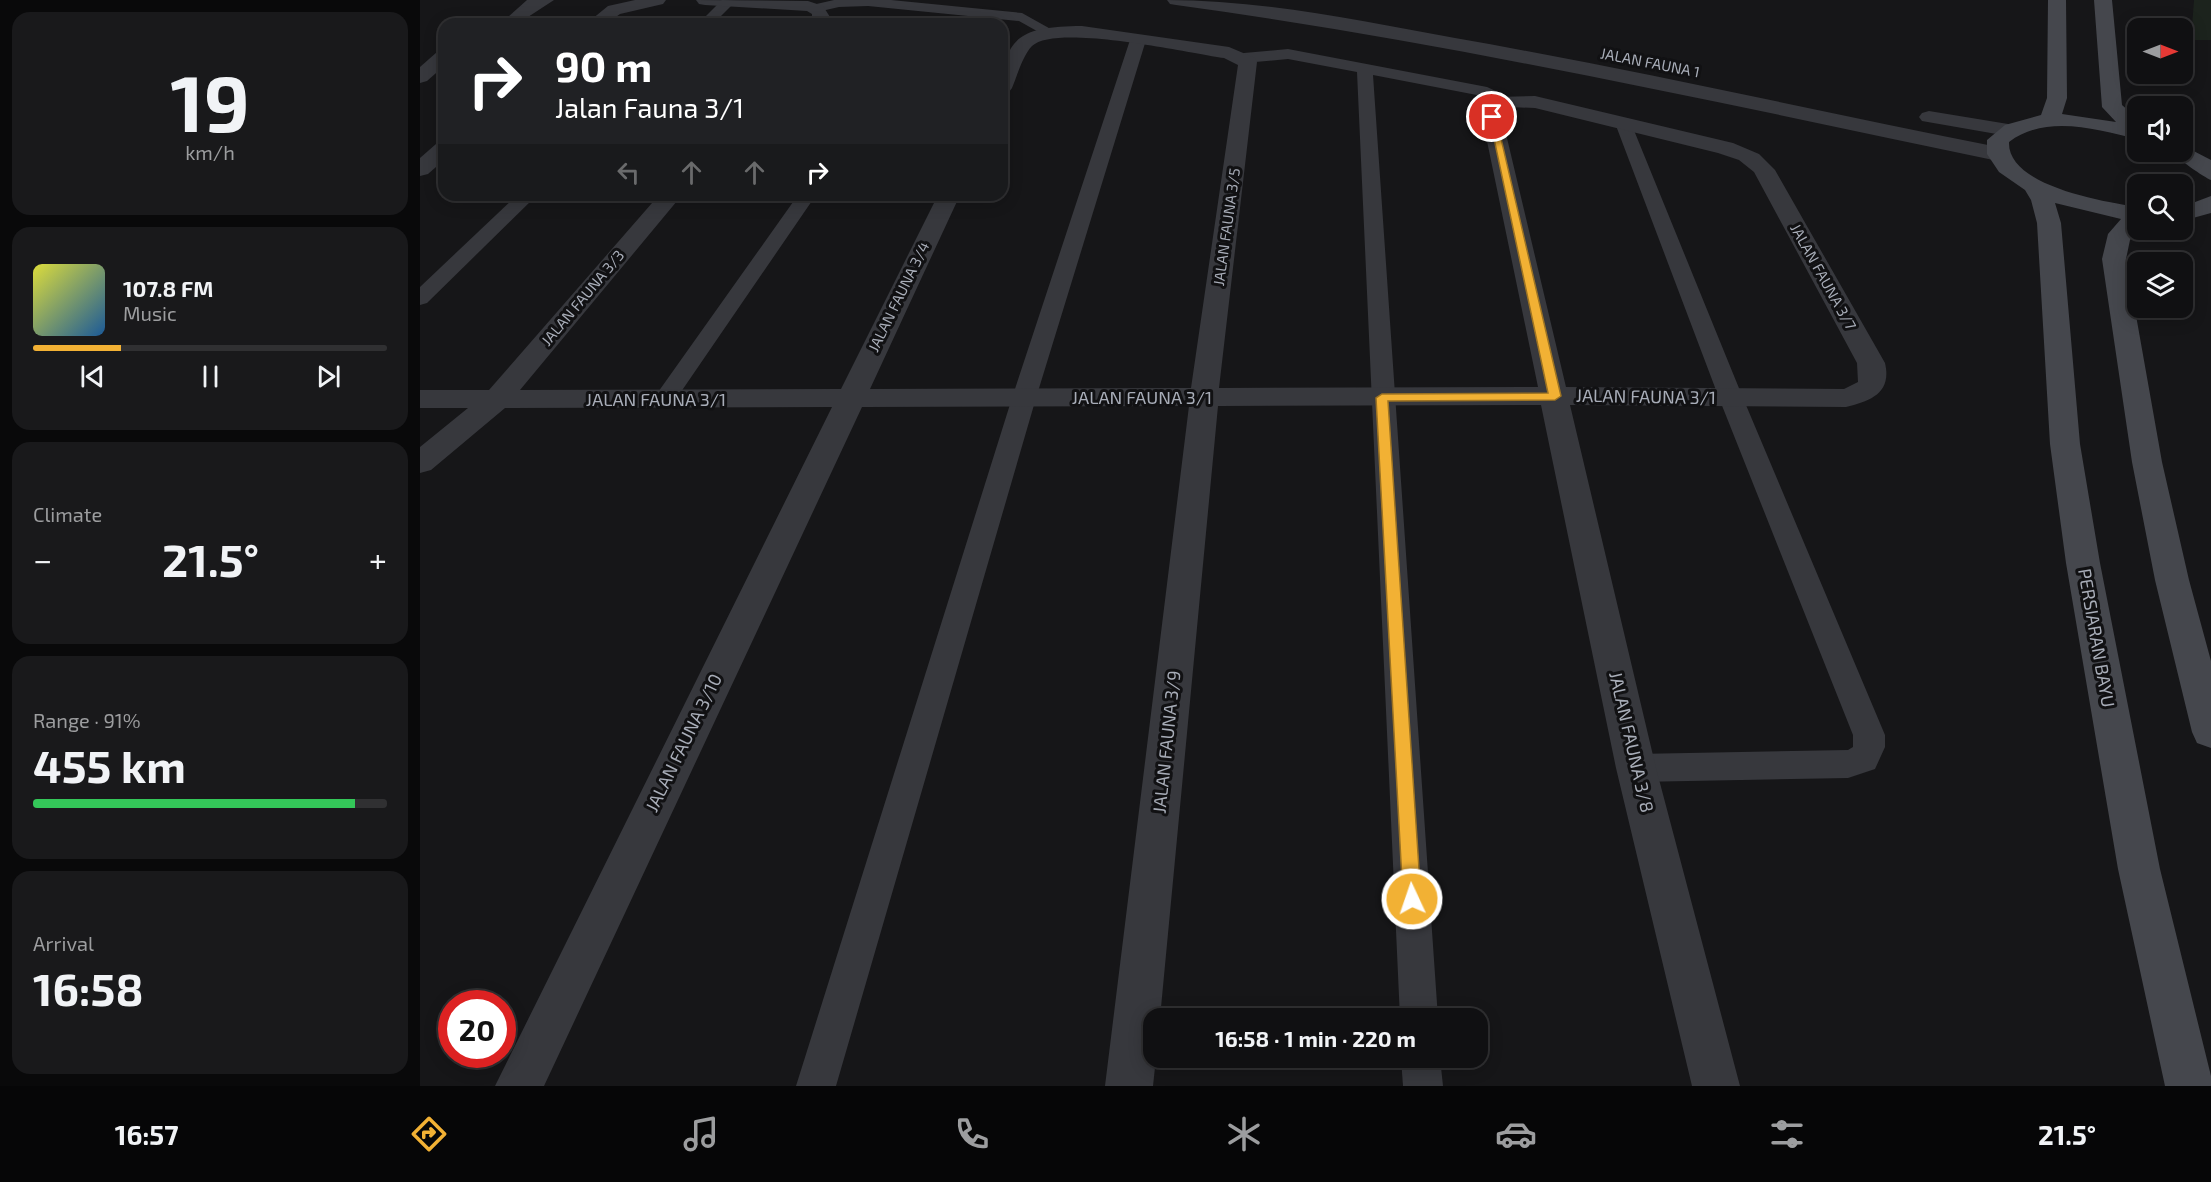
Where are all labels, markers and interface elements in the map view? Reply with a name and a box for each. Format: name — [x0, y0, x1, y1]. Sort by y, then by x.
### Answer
north arrow — [2127, 18, 2193, 84]
map controls — [2127, 18, 2193, 318]
text: 90 m — [555, 40, 652, 90]
icon: right — [456, 42, 534, 120]
street label: JALAN FAUNA 1 — [1599, 44, 1701, 80]
text: 19 — [170, 54, 250, 148]
text: Jalan Fauna 3/1 — [555, 91, 744, 123]
pin — [1466, 91, 1517, 142]
button: sound — [2127, 96, 2193, 162]
icon: arrive — [1475, 100, 1508, 133]
text: km/h — [185, 140, 235, 164]
icon: left — [612, 156, 645, 189]
icon: ahead — [675, 156, 708, 189]
icon: ahead — [738, 156, 771, 189]
icon: right — [801, 156, 834, 189]
street label: JALAN FAUNA 3/5 — [1209, 167, 1243, 287]
button: search — [2127, 174, 2193, 240]
street label: JALAN FAUNA 3/7 — [1787, 220, 1861, 333]
street label: JALAN FAUNA 3/4 — [864, 239, 933, 355]
street label: JALAN FAUNA 3/3 — [537, 246, 627, 349]
button: layers — [2127, 252, 2193, 318]
text: 107.8 FM — [123, 275, 213, 301]
text: Music — [123, 301, 177, 325]
icon: previous — [76, 360, 109, 393]
icon: pause — [194, 360, 227, 393]
icon: next — [312, 360, 345, 393]
street label: JALAN FAUNA 3/1 — [1576, 384, 1716, 408]
street label: JALAN FAUNA 3/1 — [1072, 386, 1212, 408]
street label: JALAN FAUNA 3/1 — [586, 388, 726, 410]
text: Climate — [33, 502, 102, 526]
text: 21.5° — [162, 532, 259, 586]
text: − — [33, 539, 52, 579]
text: + — [369, 539, 387, 579]
street label: PERSIARAN BAYU — [2074, 567, 2120, 709]
street label: JALAN FAUNA 3/9 — [1148, 669, 1184, 814]
street label: JALAN FAUNA 3/8 — [1605, 669, 1659, 814]
street label: JALAN FAUNA 3/10 — [640, 670, 726, 815]
text: Range · 91% — [33, 708, 141, 732]
text: 455 km — [33, 738, 186, 792]
position arrow — [1380, 867, 1444, 931]
text: Arrival — [33, 931, 94, 955]
text: 16:58 — [33, 961, 143, 1015]
speed limit sign: 20 — [438, 990, 516, 1068]
text: 16:58 · 1 min · 220 m — [1215, 1025, 1416, 1051]
icon: directions — [408, 1113, 450, 1155]
icon: music — [680, 1113, 722, 1155]
icon: phone — [951, 1113, 993, 1155]
icon: climate — [1223, 1113, 1265, 1155]
icon: car — [1495, 1113, 1537, 1155]
icon: filters — [1766, 1113, 1808, 1155]
text: 16:57 — [115, 1118, 179, 1150]
text: 21.5° — [2038, 1118, 2096, 1150]

